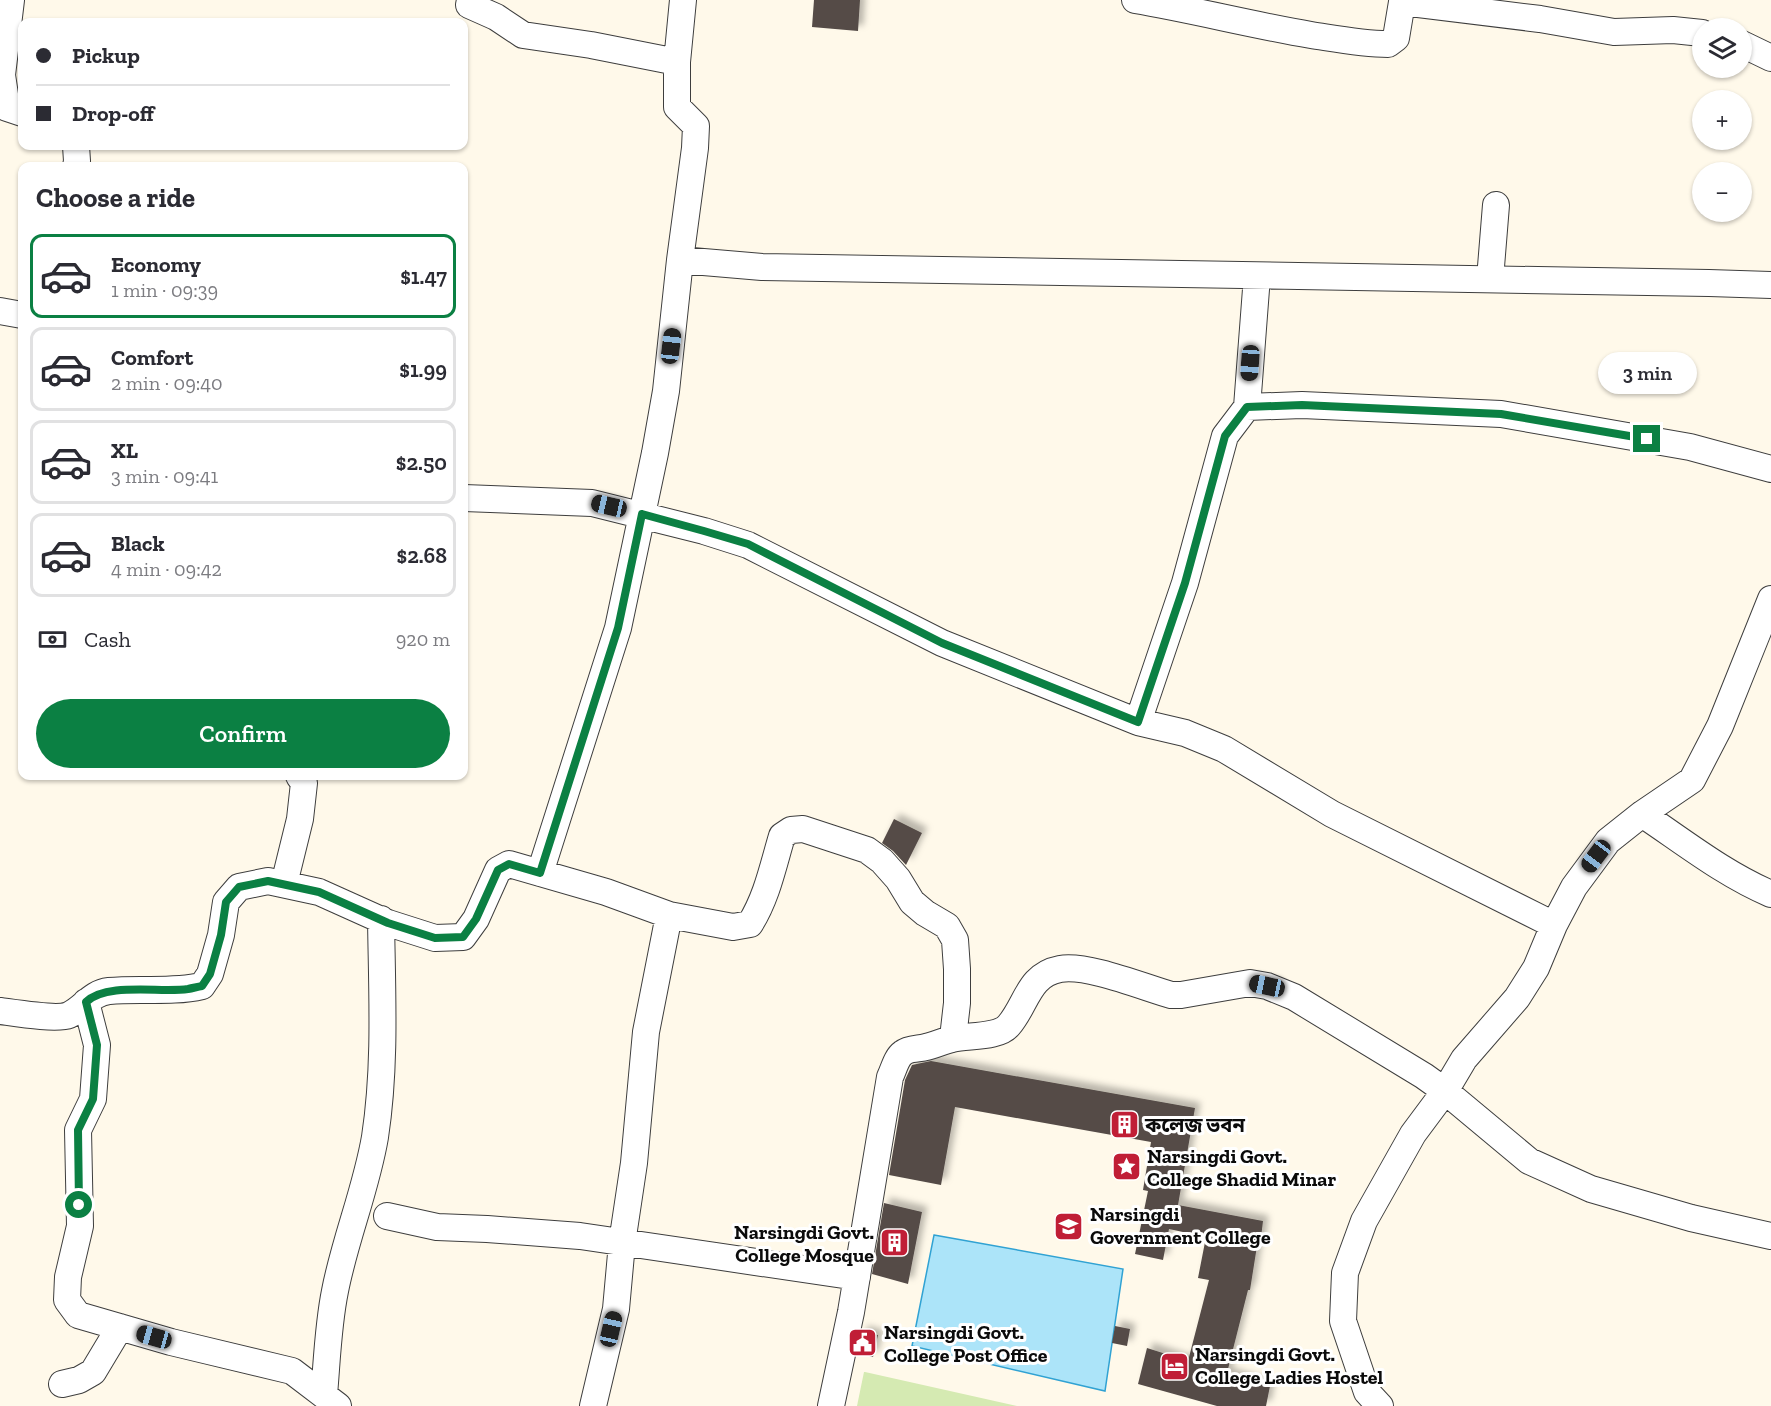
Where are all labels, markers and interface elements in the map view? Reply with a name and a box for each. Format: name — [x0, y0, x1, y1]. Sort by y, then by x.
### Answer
map controls — [1692, 18, 1752, 222]
button: layers — [1692, 18, 1752, 78]
text: Pickup — [72, 42, 140, 69]
button: + — [1692, 90, 1752, 150]
text: Drop-off — [72, 100, 154, 127]
button: − — [1692, 162, 1752, 222]
text: Choose a ride — [36, 182, 195, 214]
icon: car — [39, 249, 93, 303]
text: Economy — [111, 251, 201, 278]
text: $1.47 — [400, 263, 447, 290]
text: 1 min · 09:39 — [111, 278, 218, 302]
car — [660, 327, 682, 365]
icon: car — [39, 342, 93, 396]
text: Comfort — [111, 344, 193, 371]
car — [1240, 344, 1260, 382]
callout: 3 min — [1598, 352, 1696, 394]
text: $1.99 — [399, 356, 447, 383]
text: 3 min — [1623, 361, 1672, 385]
text: 2 min · 09:40 — [111, 371, 223, 395]
route end — [1633, 425, 1660, 452]
icon: car — [39, 435, 93, 489]
text: XL — [111, 437, 138, 464]
text: $2.50 — [396, 449, 447, 476]
text: 3 min · 09:41 — [111, 464, 218, 488]
car — [589, 493, 629, 519]
icon: car — [39, 528, 93, 582]
text: Black — [111, 530, 165, 557]
text: $2.68 — [397, 542, 447, 569]
text: 4 min · 09:42 — [111, 557, 222, 581]
icon: cash — [36, 623, 69, 656]
text: Cash — [84, 626, 131, 653]
text: 920 m — [396, 627, 450, 651]
button: Confirm — [36, 699, 450, 768]
car — [1578, 836, 1614, 876]
car — [1248, 973, 1286, 999]
building icon: কলেজ ভবন — [1108, 1109, 1140, 1141]
place label: কলেজ ভবন — [1144, 1113, 1245, 1137]
place label: Narsingdi Govt. College Shadid Minar — [1147, 1144, 1336, 1191]
place icon: Narsingdi Govt. College Shadid Minar — [1110, 1151, 1142, 1183]
route start — [65, 1191, 92, 1218]
place label: Narsingdi Government College — [1090, 1202, 1271, 1249]
school or university icon: Narsingdi Government College — [1053, 1210, 1085, 1242]
place label: Narsingdi Govt. College Mosque — [734, 1220, 874, 1267]
building icon: Narsingdi Govt. College Mosque — [879, 1227, 911, 1259]
car — [598, 1309, 624, 1349]
place label: Narsingdi Govt. College Post Office — [884, 1320, 1048, 1367]
car — [134, 1323, 174, 1351]
public building icon: Narsingdi Govt. College Post Office — [847, 1327, 879, 1359]
place label: Narsingdi Govt. College Ladies Hostel — [1195, 1342, 1383, 1389]
hotel icon: Narsingdi Govt. College Ladies Hostel — [1158, 1350, 1190, 1382]

